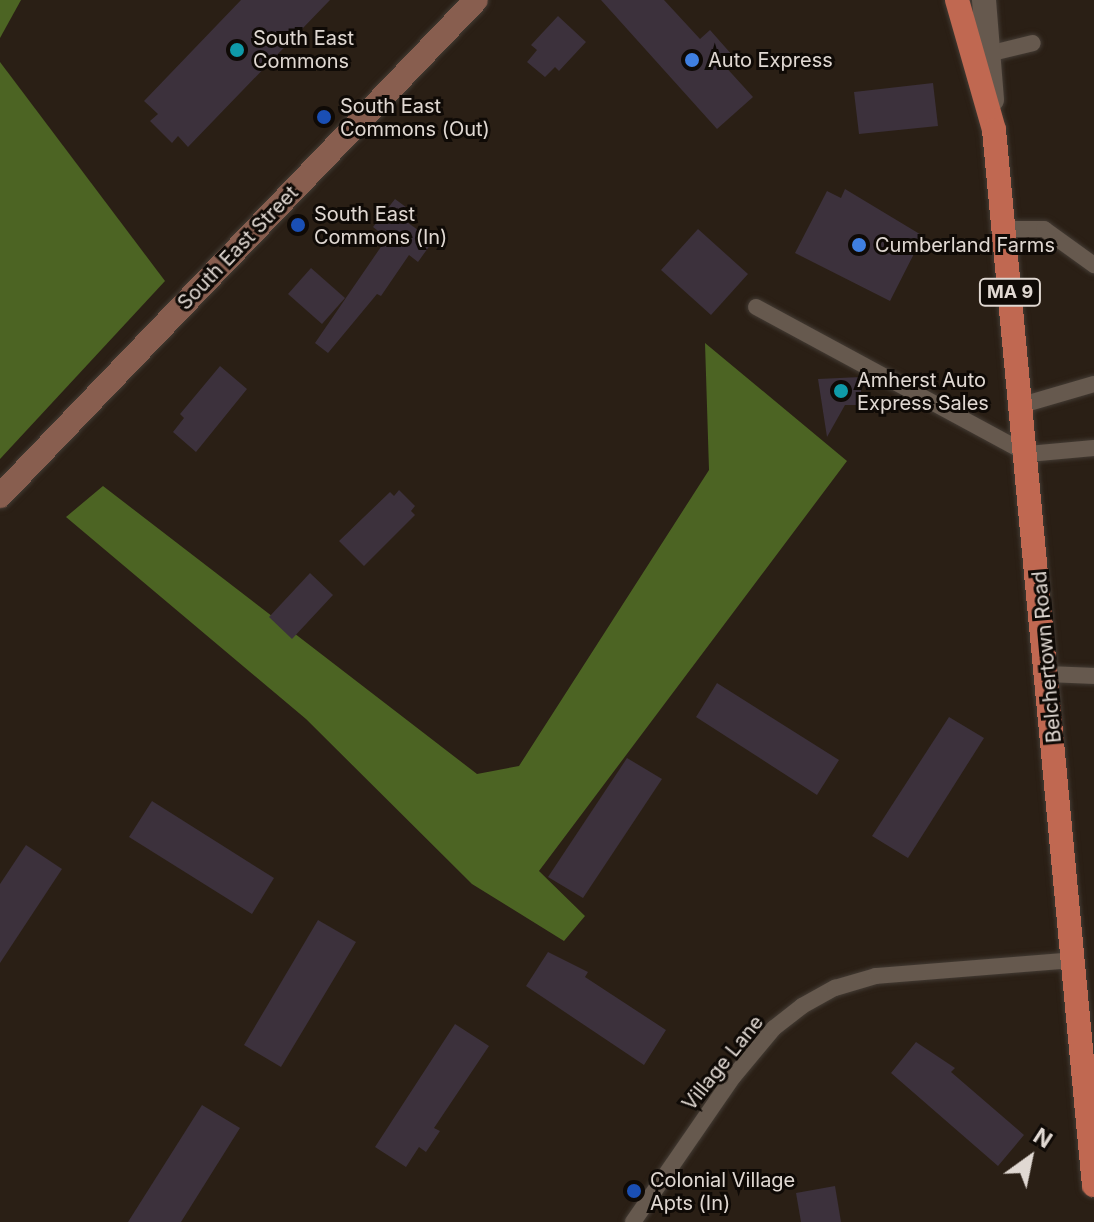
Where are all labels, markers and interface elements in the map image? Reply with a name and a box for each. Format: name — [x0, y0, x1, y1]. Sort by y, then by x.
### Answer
place label: South East Commons — [253, 26, 354, 73]
marker: South East Commons — [228, 41, 246, 59]
place label: Auto Express — [708, 48, 833, 72]
marker: Auto Express — [683, 51, 701, 69]
place label: South East Commons (Out) — [340, 94, 490, 141]
marker: South East Commons (Out) — [315, 108, 333, 126]
street label: South East Street — [173, 181, 303, 315]
place label: South East Commons (In) — [314, 202, 447, 249]
marker: South East Commons (In) — [289, 216, 307, 234]
place label: Cumberland Farms — [875, 233, 1055, 257]
marker: Cumberland Farms — [850, 236, 868, 254]
road number: MA 9 — [978, 278, 1042, 306]
place label: Amherst Auto Express Sales — [857, 368, 989, 415]
marker: Amherst Auto Express Sales — [832, 382, 850, 400]
street label: Belchertown Road — [1028, 570, 1066, 744]
street label: Village Lane — [677, 1011, 769, 1115]
north arrow — [990, 1118, 1070, 1198]
text: N — [1029, 1122, 1057, 1153]
place label: Colonial Village Apts (In) — [650, 1168, 795, 1215]
marker: Colonial Village Apts (In) — [625, 1182, 643, 1200]

